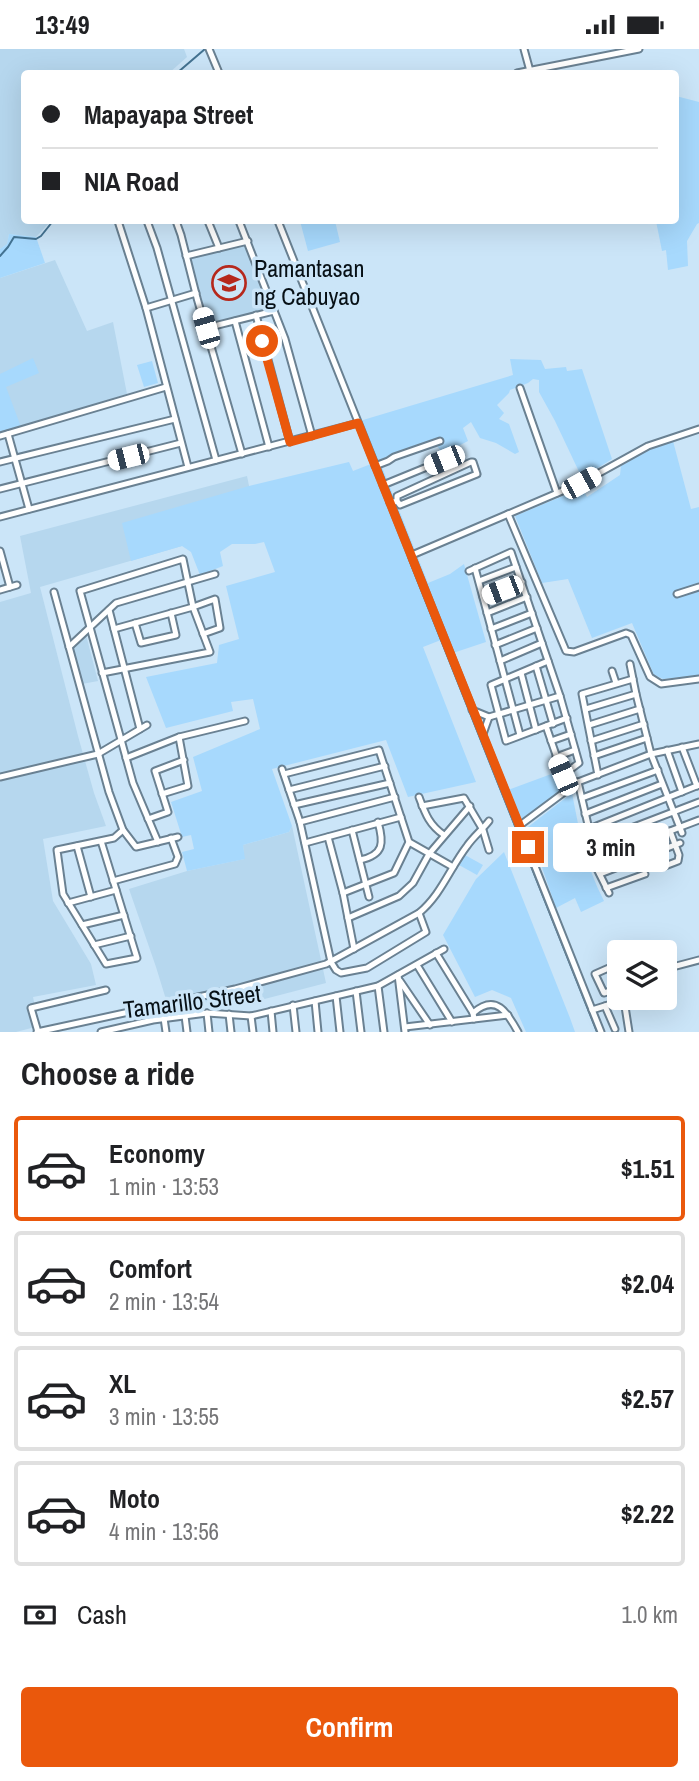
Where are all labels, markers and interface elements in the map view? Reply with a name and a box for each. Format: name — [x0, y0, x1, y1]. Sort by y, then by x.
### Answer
text: 13:49 — [35, 7, 90, 42]
text: Mapayapa Street — [84, 97, 253, 132]
text: NIA Road — [84, 164, 179, 199]
place label: Pamantasan ng Cabuyao — [254, 252, 365, 312]
school or university icon: Pamantasan ng Cabuyao — [210, 264, 248, 302]
car — [191, 305, 222, 351]
route start — [246, 325, 278, 357]
car — [106, 442, 151, 472]
car — [421, 442, 468, 478]
car — [558, 464, 605, 502]
car — [479, 573, 526, 607]
car — [546, 752, 581, 798]
callout: 3 min — [552, 823, 668, 871]
route end — [512, 831, 544, 863]
text: 3 min — [586, 832, 636, 863]
map controls — [607, 940, 677, 1010]
button: layers — [607, 940, 677, 1010]
street label: Tamarillo Street — [121, 977, 263, 1025]
text: Choose a ride — [21, 1052, 195, 1095]
text: Economy — [109, 1136, 205, 1171]
icon: car — [25, 1137, 88, 1200]
text: $1.51 — [621, 1151, 674, 1186]
text: 1 min · 13:53 — [109, 1171, 219, 1202]
text: Comfort — [109, 1251, 192, 1286]
icon: car — [25, 1252, 88, 1315]
text: $2.04 — [621, 1266, 674, 1301]
text: 2 min · 13:54 — [109, 1286, 219, 1317]
text: XL — [109, 1366, 136, 1401]
icon: car — [25, 1367, 88, 1430]
text: $2.57 — [621, 1381, 674, 1416]
text: 3 min · 13:55 — [109, 1401, 219, 1432]
text: Moto — [109, 1481, 160, 1516]
icon: car — [25, 1482, 88, 1545]
text: $2.22 — [621, 1496, 674, 1531]
text: 4 min · 13:56 — [109, 1516, 219, 1547]
icon: cash — [21, 1596, 59, 1634]
text: Cash — [77, 1597, 127, 1632]
text: 1.0 km — [621, 1599, 678, 1630]
button: Confirm — [21, 1687, 678, 1767]

